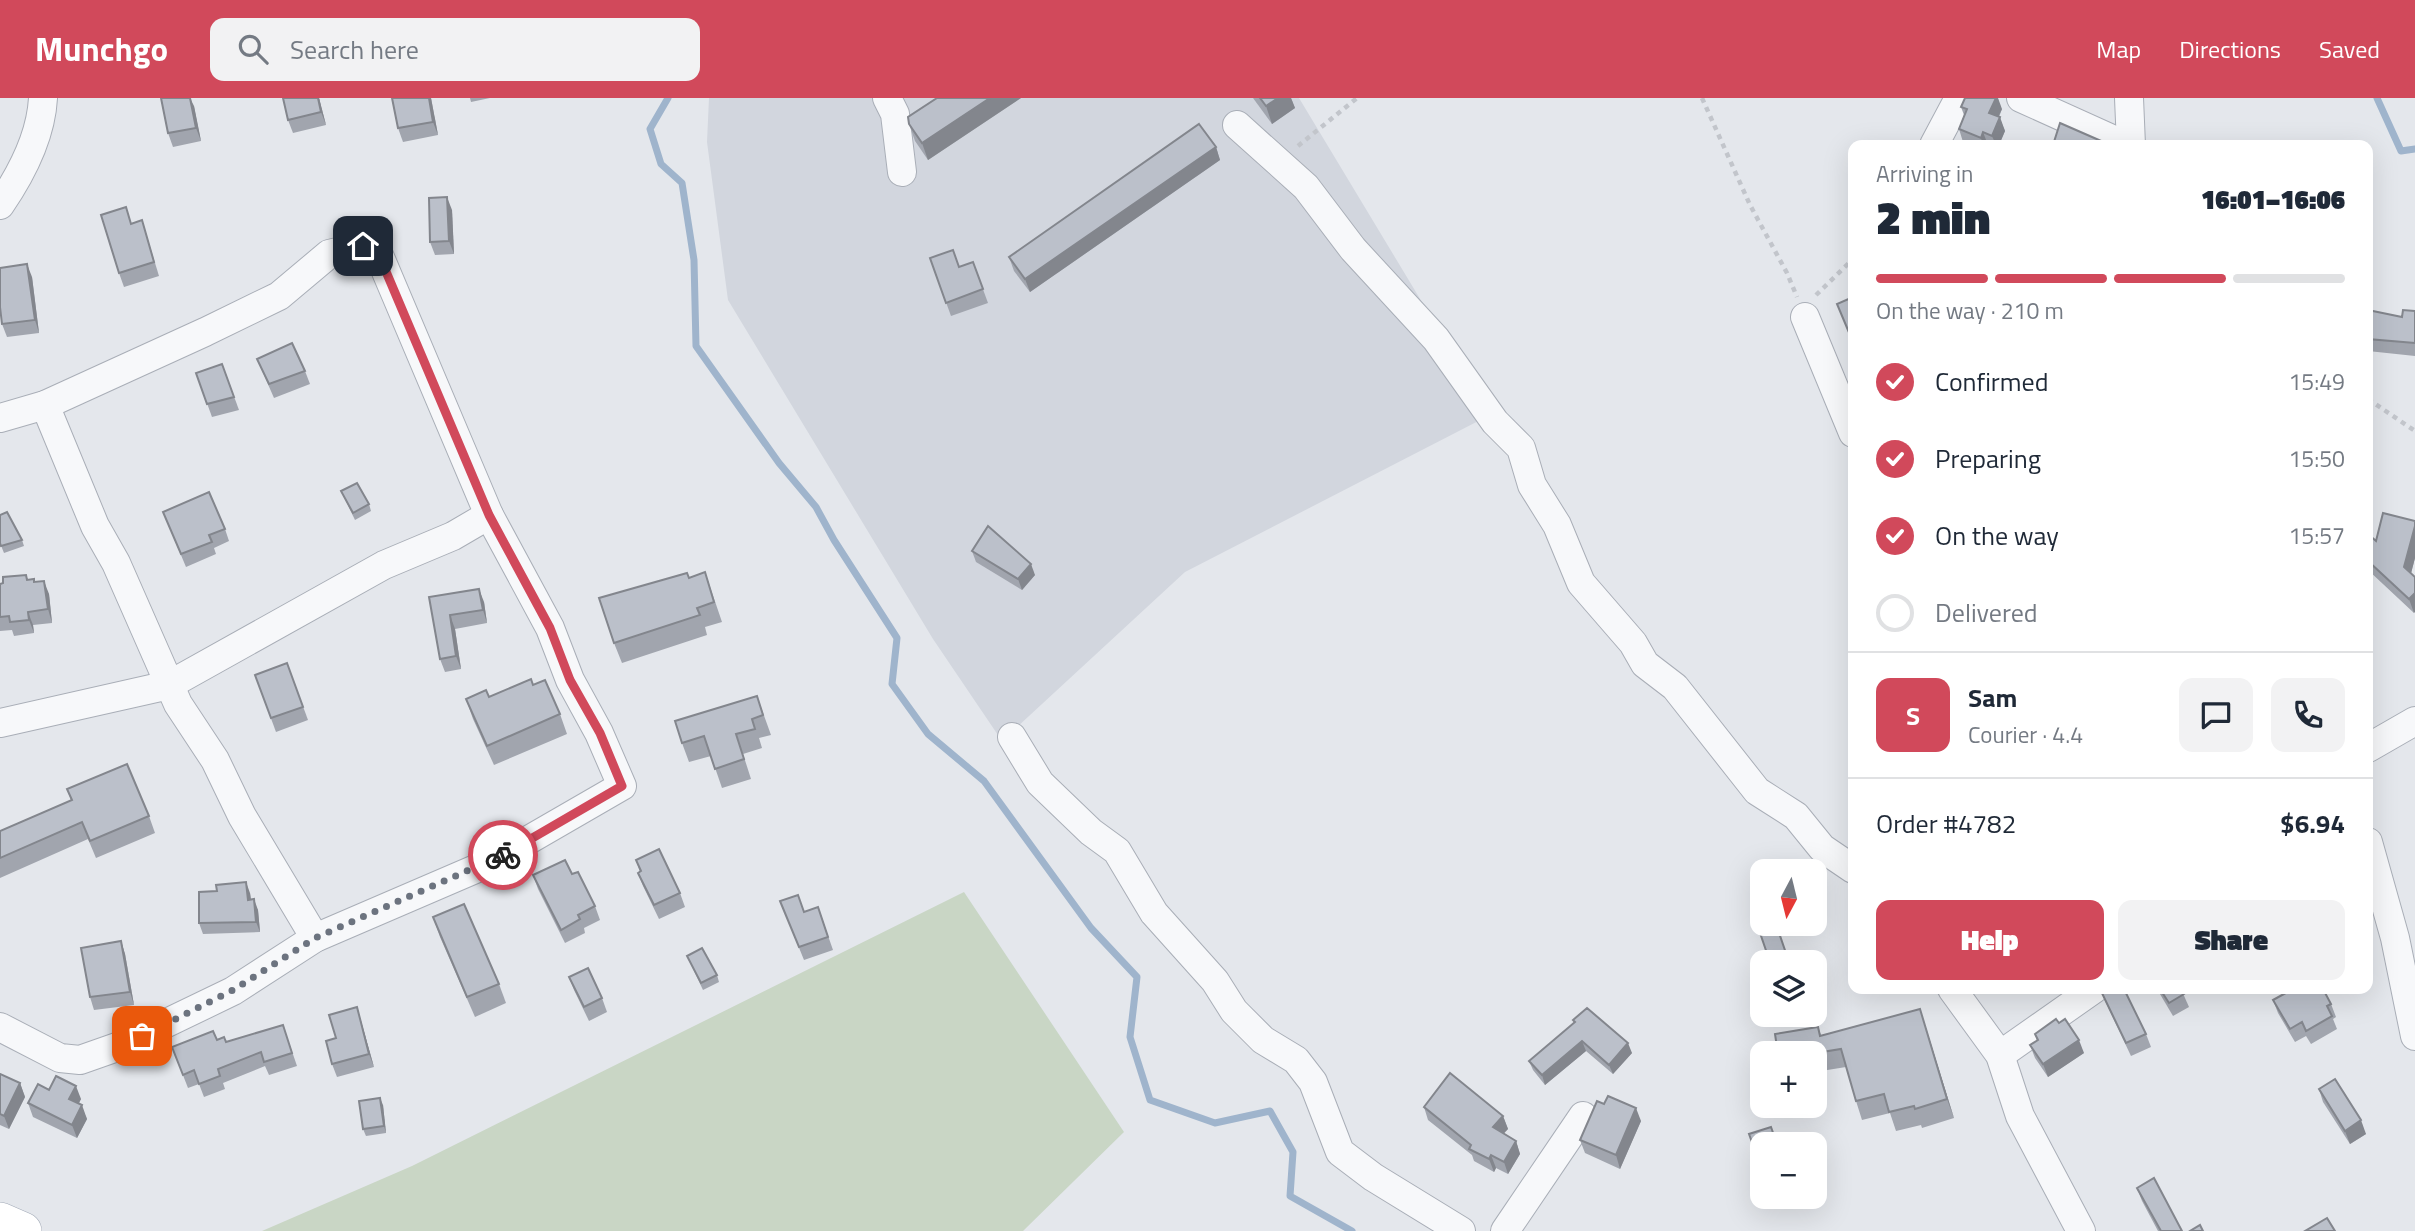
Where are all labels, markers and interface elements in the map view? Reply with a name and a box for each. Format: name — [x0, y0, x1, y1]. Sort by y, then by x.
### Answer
search box — [210, 18, 700, 81]
text: Munchgo — [35, 24, 168, 74]
icon: search — [234, 30, 272, 68]
text: Search here — [290, 30, 419, 69]
text: Map — [2096, 31, 2141, 67]
text: Directions — [2179, 31, 2281, 67]
text: Saved — [2319, 31, 2380, 67]
text: Arriving in — [1876, 156, 1973, 191]
text: 16:01–16:06 — [2201, 180, 2345, 219]
text: 2 min — [1876, 182, 1990, 252]
pin — [333, 216, 393, 276]
icon: home — [344, 227, 382, 265]
text: On the way · 210 m — [1876, 293, 2064, 328]
text: Confirmed — [1935, 362, 2049, 401]
icon: check — [1876, 363, 1914, 401]
text: 15:49 — [2288, 364, 2345, 399]
text: Preparing — [1935, 439, 2041, 478]
icon: check — [1876, 440, 1914, 478]
text: 15:50 — [2288, 441, 2345, 476]
text: On the way — [1935, 516, 2059, 555]
icon: check — [1876, 517, 1914, 555]
text: 15:57 — [2288, 518, 2345, 553]
text: Delivered — [1935, 593, 2038, 632]
text: Sam — [1968, 678, 2017, 717]
button: chat — [2179, 678, 2253, 752]
button: phone — [2271, 678, 2345, 752]
text: S — [1906, 696, 1920, 735]
text: Courier · 4.4 — [1968, 717, 2083, 752]
text: Order #4782 — [1876, 804, 2016, 843]
text: $6.94 — [2280, 804, 2345, 843]
courier — [468, 820, 538, 890]
icon: bike — [484, 836, 522, 874]
north arrow — [1750, 859, 1827, 936]
map controls — [1750, 859, 1827, 1209]
button: Help — [1876, 900, 2104, 980]
button: Share — [2118, 900, 2345, 980]
button: layers — [1750, 950, 1827, 1027]
pin — [112, 1006, 172, 1066]
icon: bag — [123, 1017, 161, 1055]
button: + — [1750, 1041, 1827, 1118]
button: − — [1750, 1132, 1827, 1209]

